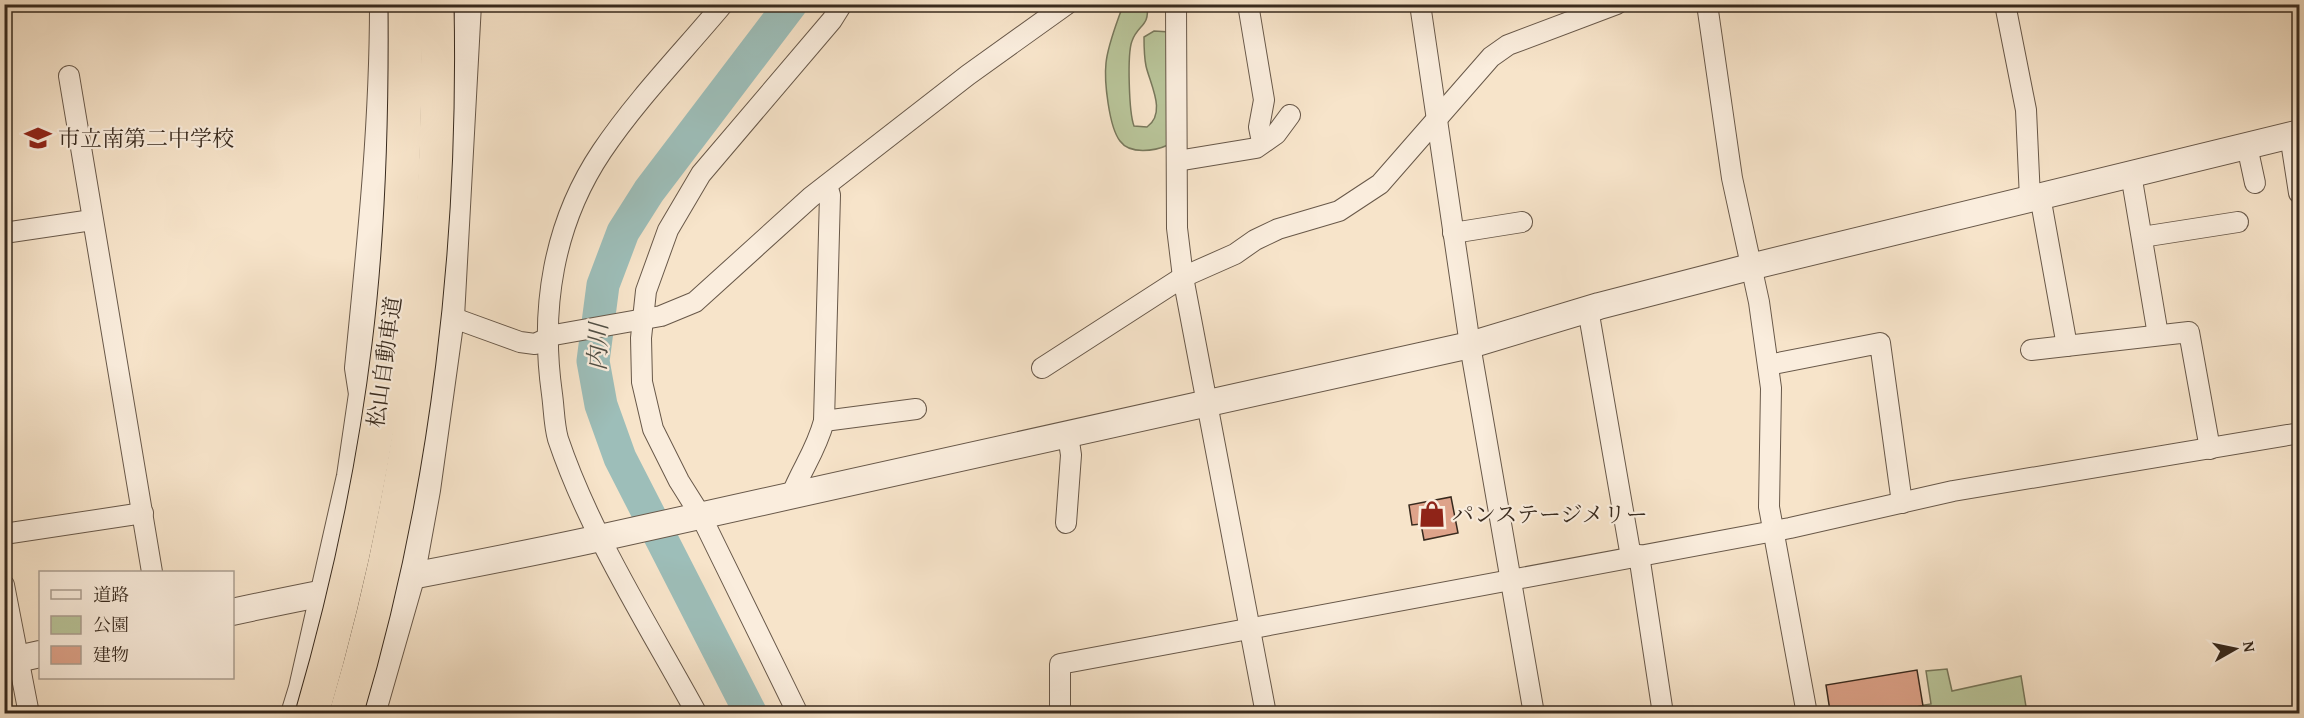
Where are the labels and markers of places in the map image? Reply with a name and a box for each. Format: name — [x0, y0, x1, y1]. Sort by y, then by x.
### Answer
place label: 市立南第二中学校 — [58, 122, 234, 154]
school or university icon: 市立南第二中学校 — [23, 123, 53, 153]
place label: パンステージメリー — [1452, 498, 1648, 530]
shop icon: パンステージメリー — [1417, 499, 1447, 529]

